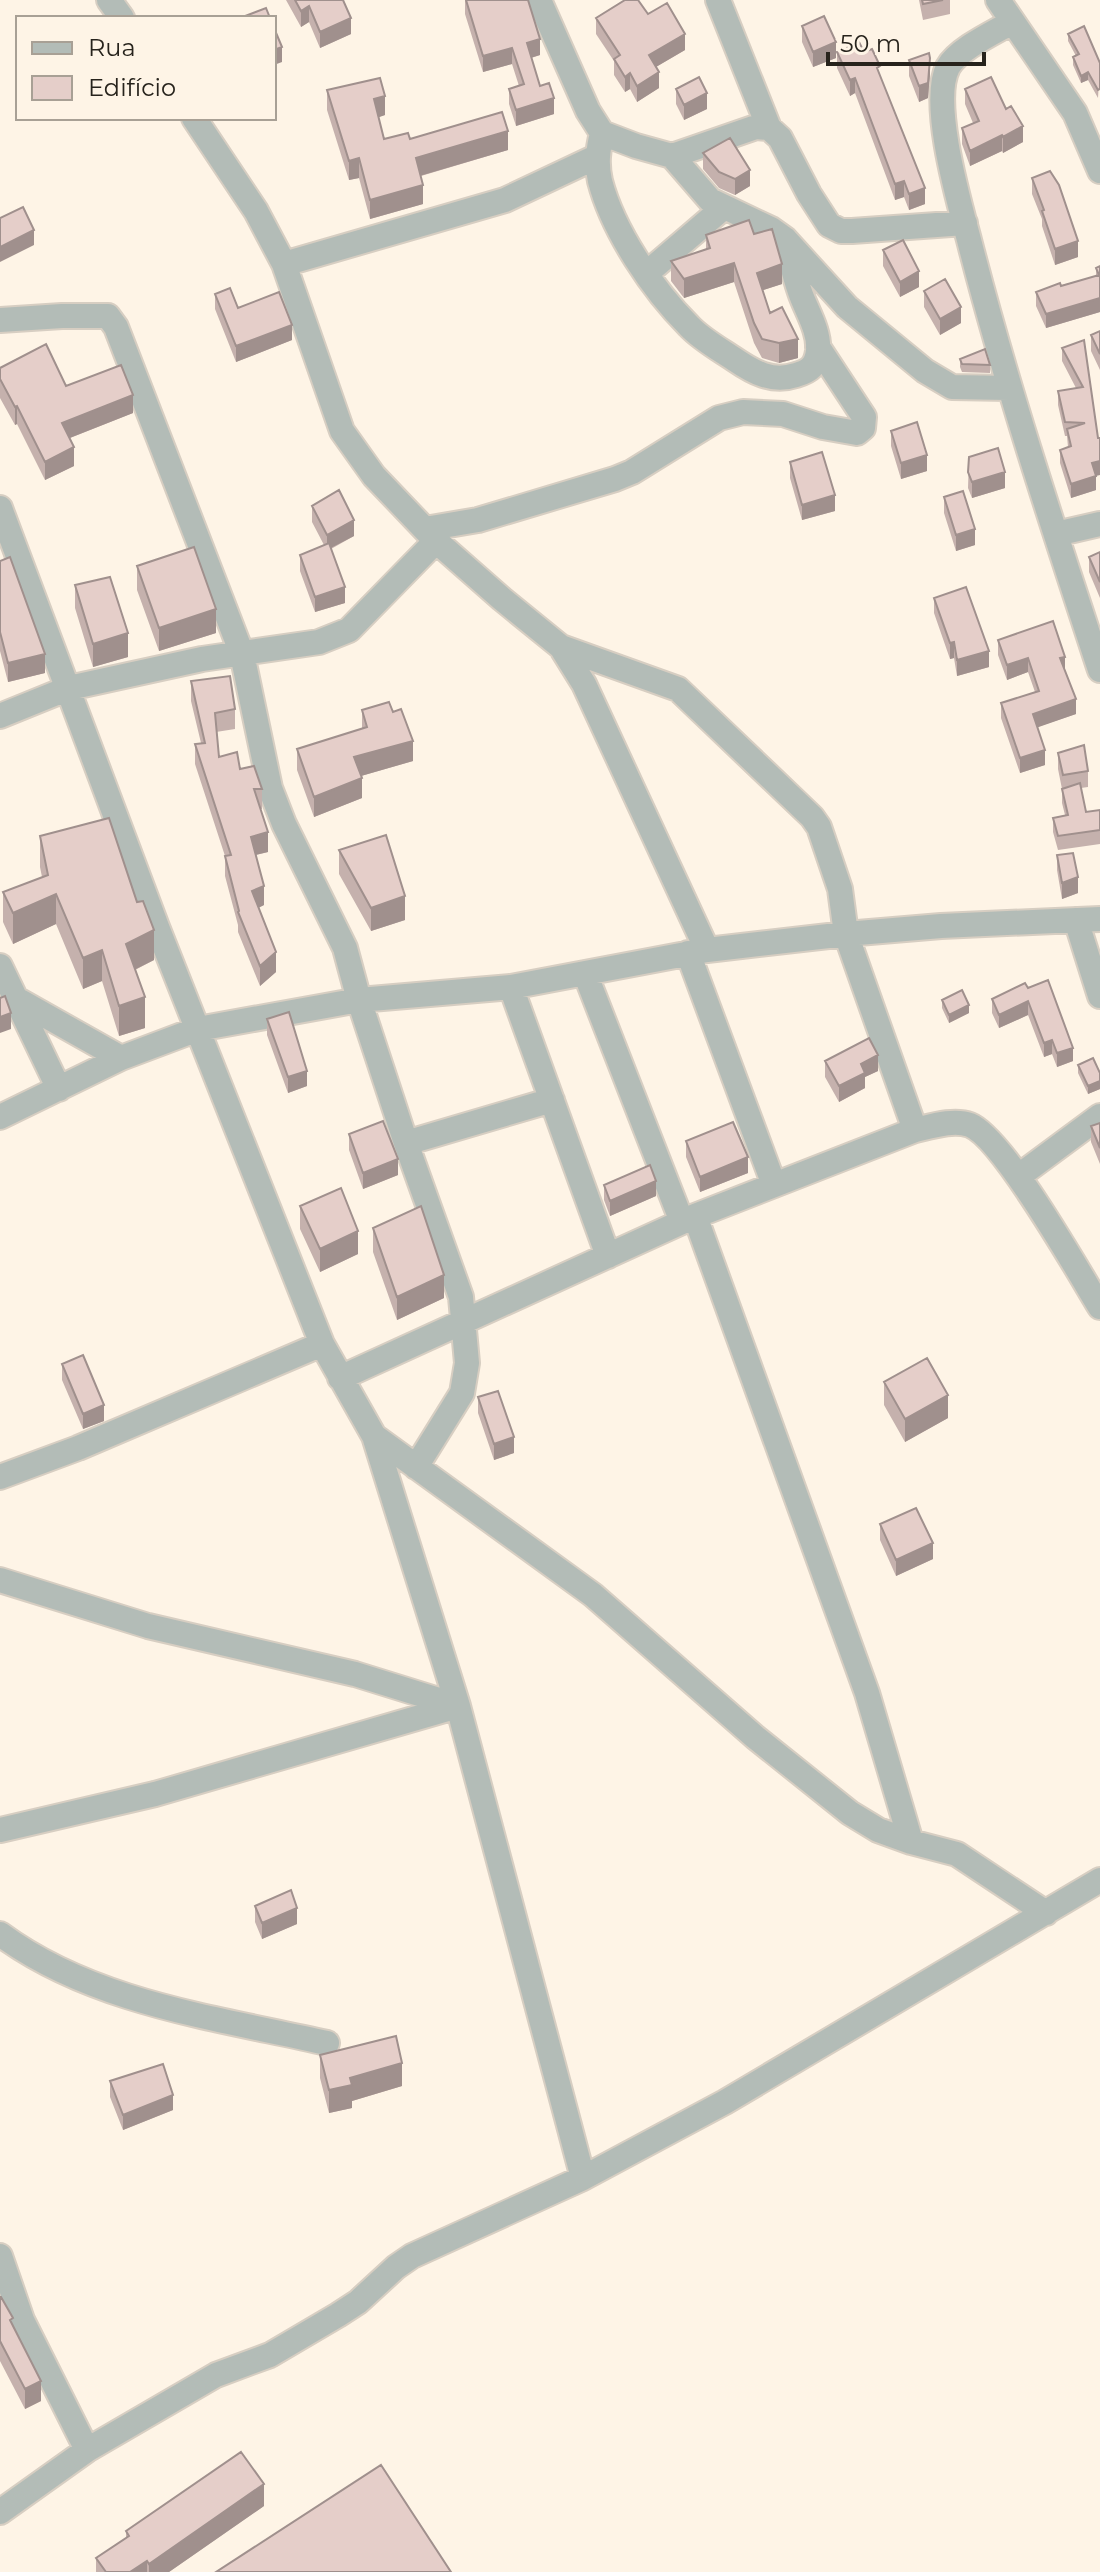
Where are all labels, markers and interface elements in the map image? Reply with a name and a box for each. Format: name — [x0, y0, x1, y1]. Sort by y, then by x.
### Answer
legend — [16, 16, 276, 120]
scale bar — [828, 16, 984, 66]
text: 50 m — [840, 29, 901, 58]
text: Rua — [88, 33, 136, 62]
text: Edifício — [88, 73, 176, 102]

